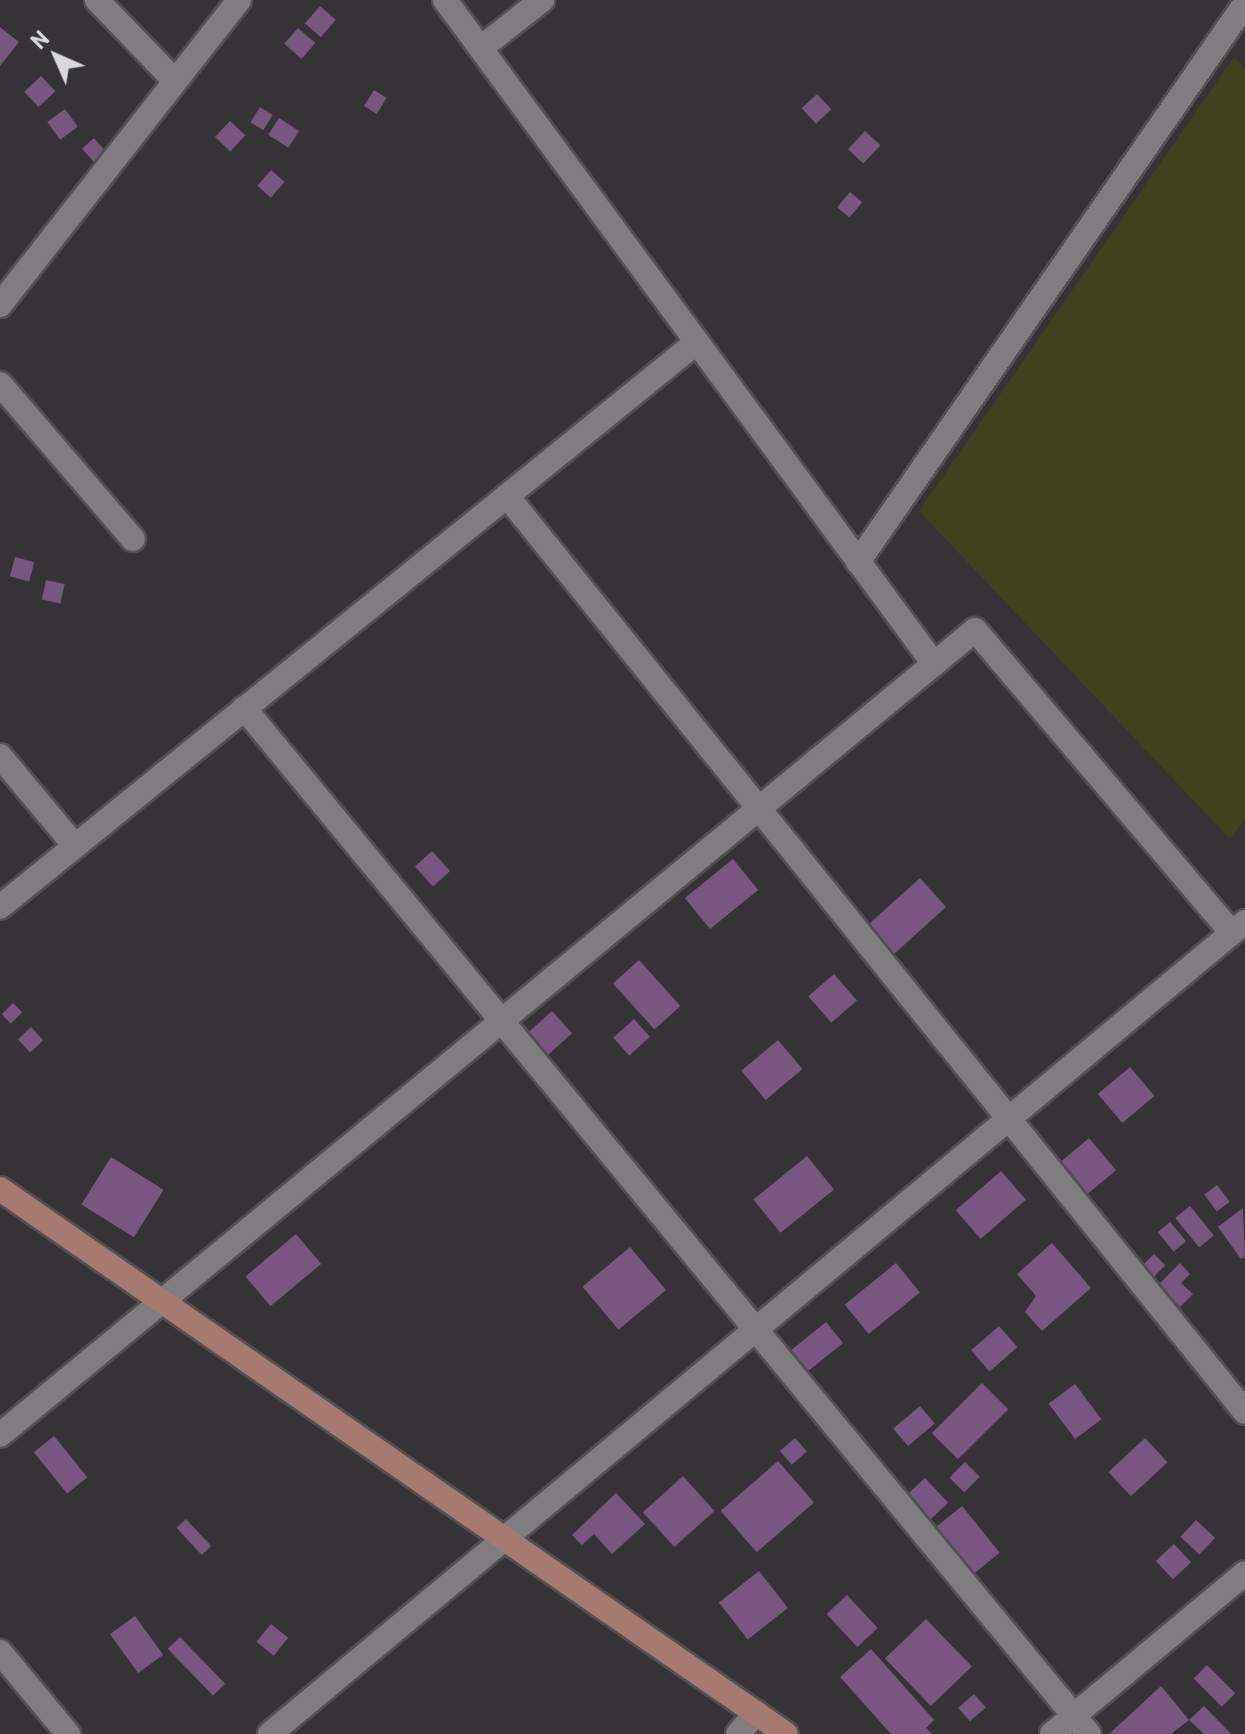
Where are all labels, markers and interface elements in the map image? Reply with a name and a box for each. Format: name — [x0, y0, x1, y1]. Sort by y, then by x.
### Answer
north arrow — [16, 16, 96, 96]
text: N — [25, 25, 53, 53]

